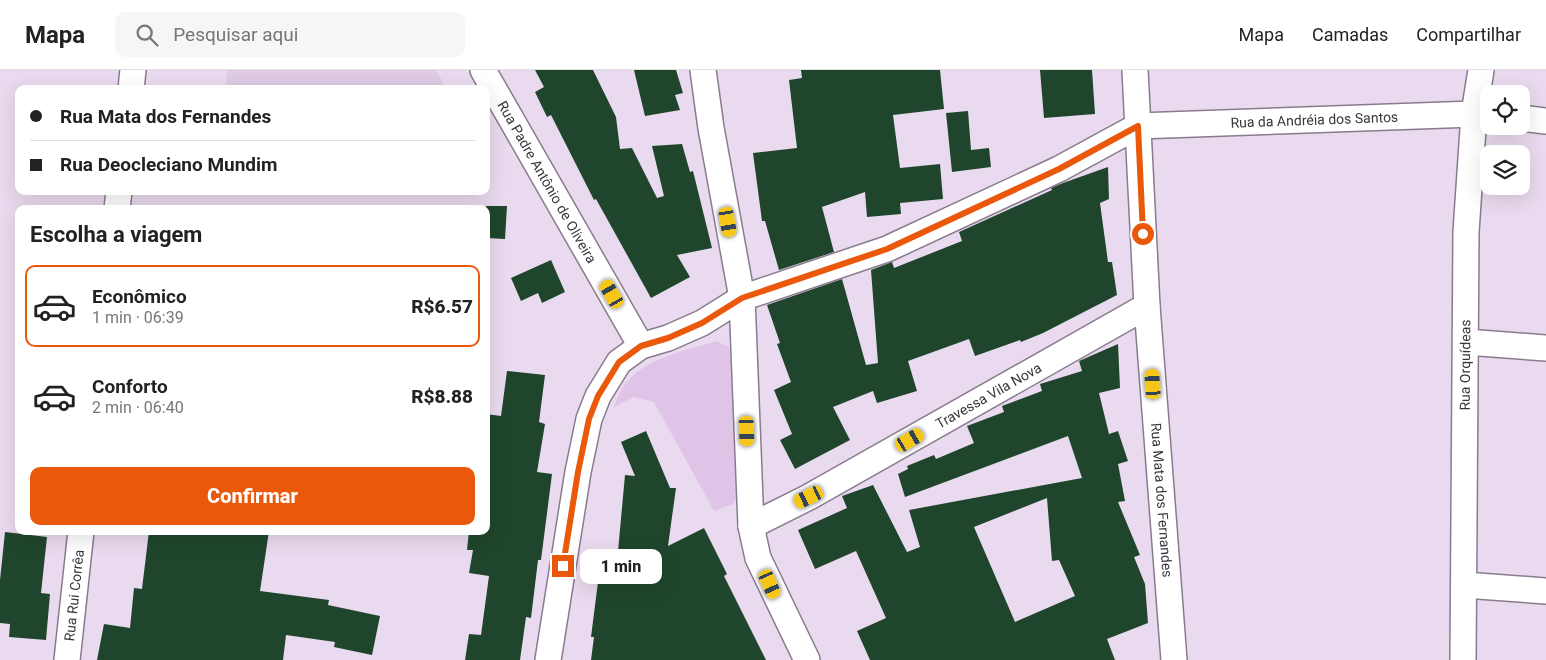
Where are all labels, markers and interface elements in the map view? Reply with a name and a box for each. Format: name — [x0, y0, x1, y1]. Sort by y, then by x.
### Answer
search box — [115, 12, 465, 57]
text: Mapa — [25, 21, 85, 49]
icon: search — [133, 21, 161, 49]
text: Pesquisar aqui — [173, 23, 298, 46]
text: Mapa — [1239, 24, 1284, 45]
text: Camadas — [1312, 24, 1388, 45]
text: Compartilhar — [1416, 24, 1521, 45]
map controls — [1480, 85, 1530, 195]
button: locate — [1480, 85, 1530, 135]
street label: Rua Padre Antônio de Oliveira — [494, 98, 600, 266]
text: Rua Mata dos Fernandes — [60, 105, 271, 128]
street label: Rua da Andréia dos Santos — [1230, 109, 1398, 131]
button: layers — [1480, 145, 1530, 195]
text: Rua Deocleciano Mundim — [60, 153, 278, 176]
car — [718, 206, 737, 238]
text: Escolha a viagem — [30, 222, 202, 247]
route start — [1132, 223, 1154, 245]
car — [598, 277, 625, 311]
icon: car — [32, 284, 77, 329]
text: Econômico — [92, 285, 187, 308]
text: R$6.57 — [411, 295, 473, 318]
text: 1 min · 06:39 — [92, 308, 184, 327]
street label: Rua Orquídeas — [1457, 319, 1473, 411]
street label: Travessa Vila Nova — [933, 359, 1044, 432]
car — [1144, 369, 1161, 399]
icon: car — [32, 374, 77, 419]
text: Conforto — [92, 375, 168, 398]
text: R$8.88 — [411, 385, 473, 408]
text: 2 min · 06:40 — [92, 398, 184, 417]
car — [738, 416, 755, 446]
street label: Rua Mata dos Fernandes — [1148, 422, 1176, 578]
car — [893, 426, 926, 454]
button: Confirmar — [30, 467, 475, 525]
car — [792, 484, 825, 510]
callout: 1 min — [580, 548, 663, 584]
street label: Rua Rui Corrêa — [61, 549, 87, 642]
route end — [552, 555, 574, 577]
text: 1 min — [601, 557, 641, 576]
car — [757, 567, 782, 601]

